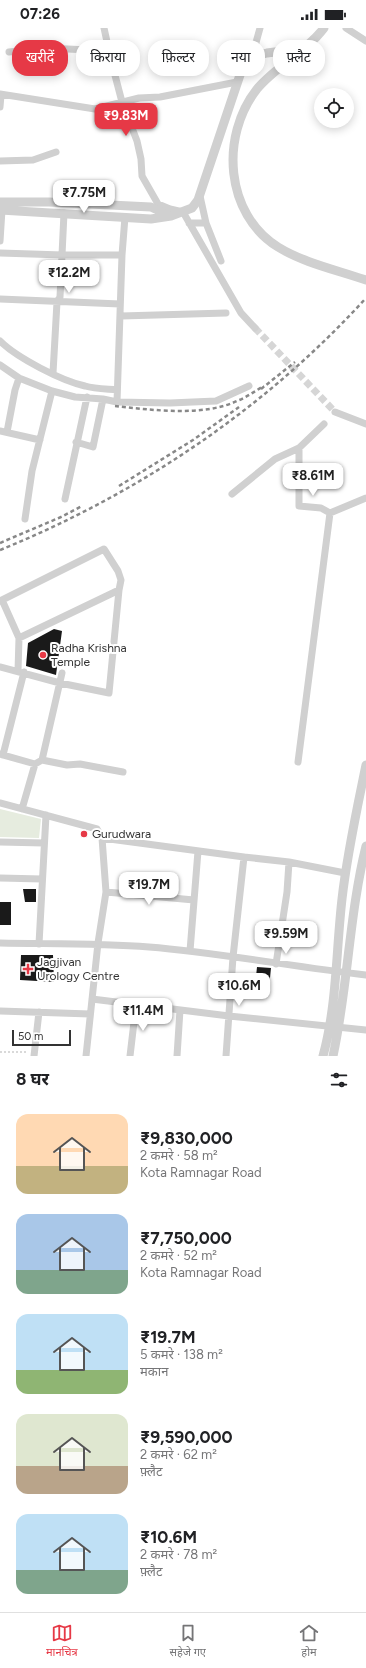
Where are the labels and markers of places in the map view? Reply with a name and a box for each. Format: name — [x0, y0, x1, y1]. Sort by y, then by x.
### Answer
pin: ₹9.83M — [93, 103, 159, 137]
pin: ₹7.75M — [51, 180, 117, 214]
pin: ₹12.2M — [36, 260, 102, 294]
pin: ₹8.61M — [280, 463, 346, 497]
place label: Radha Krishna Temple — [51, 641, 127, 669]
marker: Radha Krishna Temple — [38, 650, 48, 660]
place label: Gurudwara — [92, 827, 151, 841]
marker: Gurudwara — [79, 829, 89, 839]
pin: ₹19.7M — [116, 872, 182, 906]
pin: ₹9.59M — [253, 921, 319, 955]
place label: Jagjivan Urology Centre — [37, 955, 120, 983]
marker: Jagjivan Urology Centre — [22, 963, 34, 975]
pin: ₹10.6M — [206, 973, 272, 1007]
pin: ₹11.4M — [110, 998, 176, 1032]

